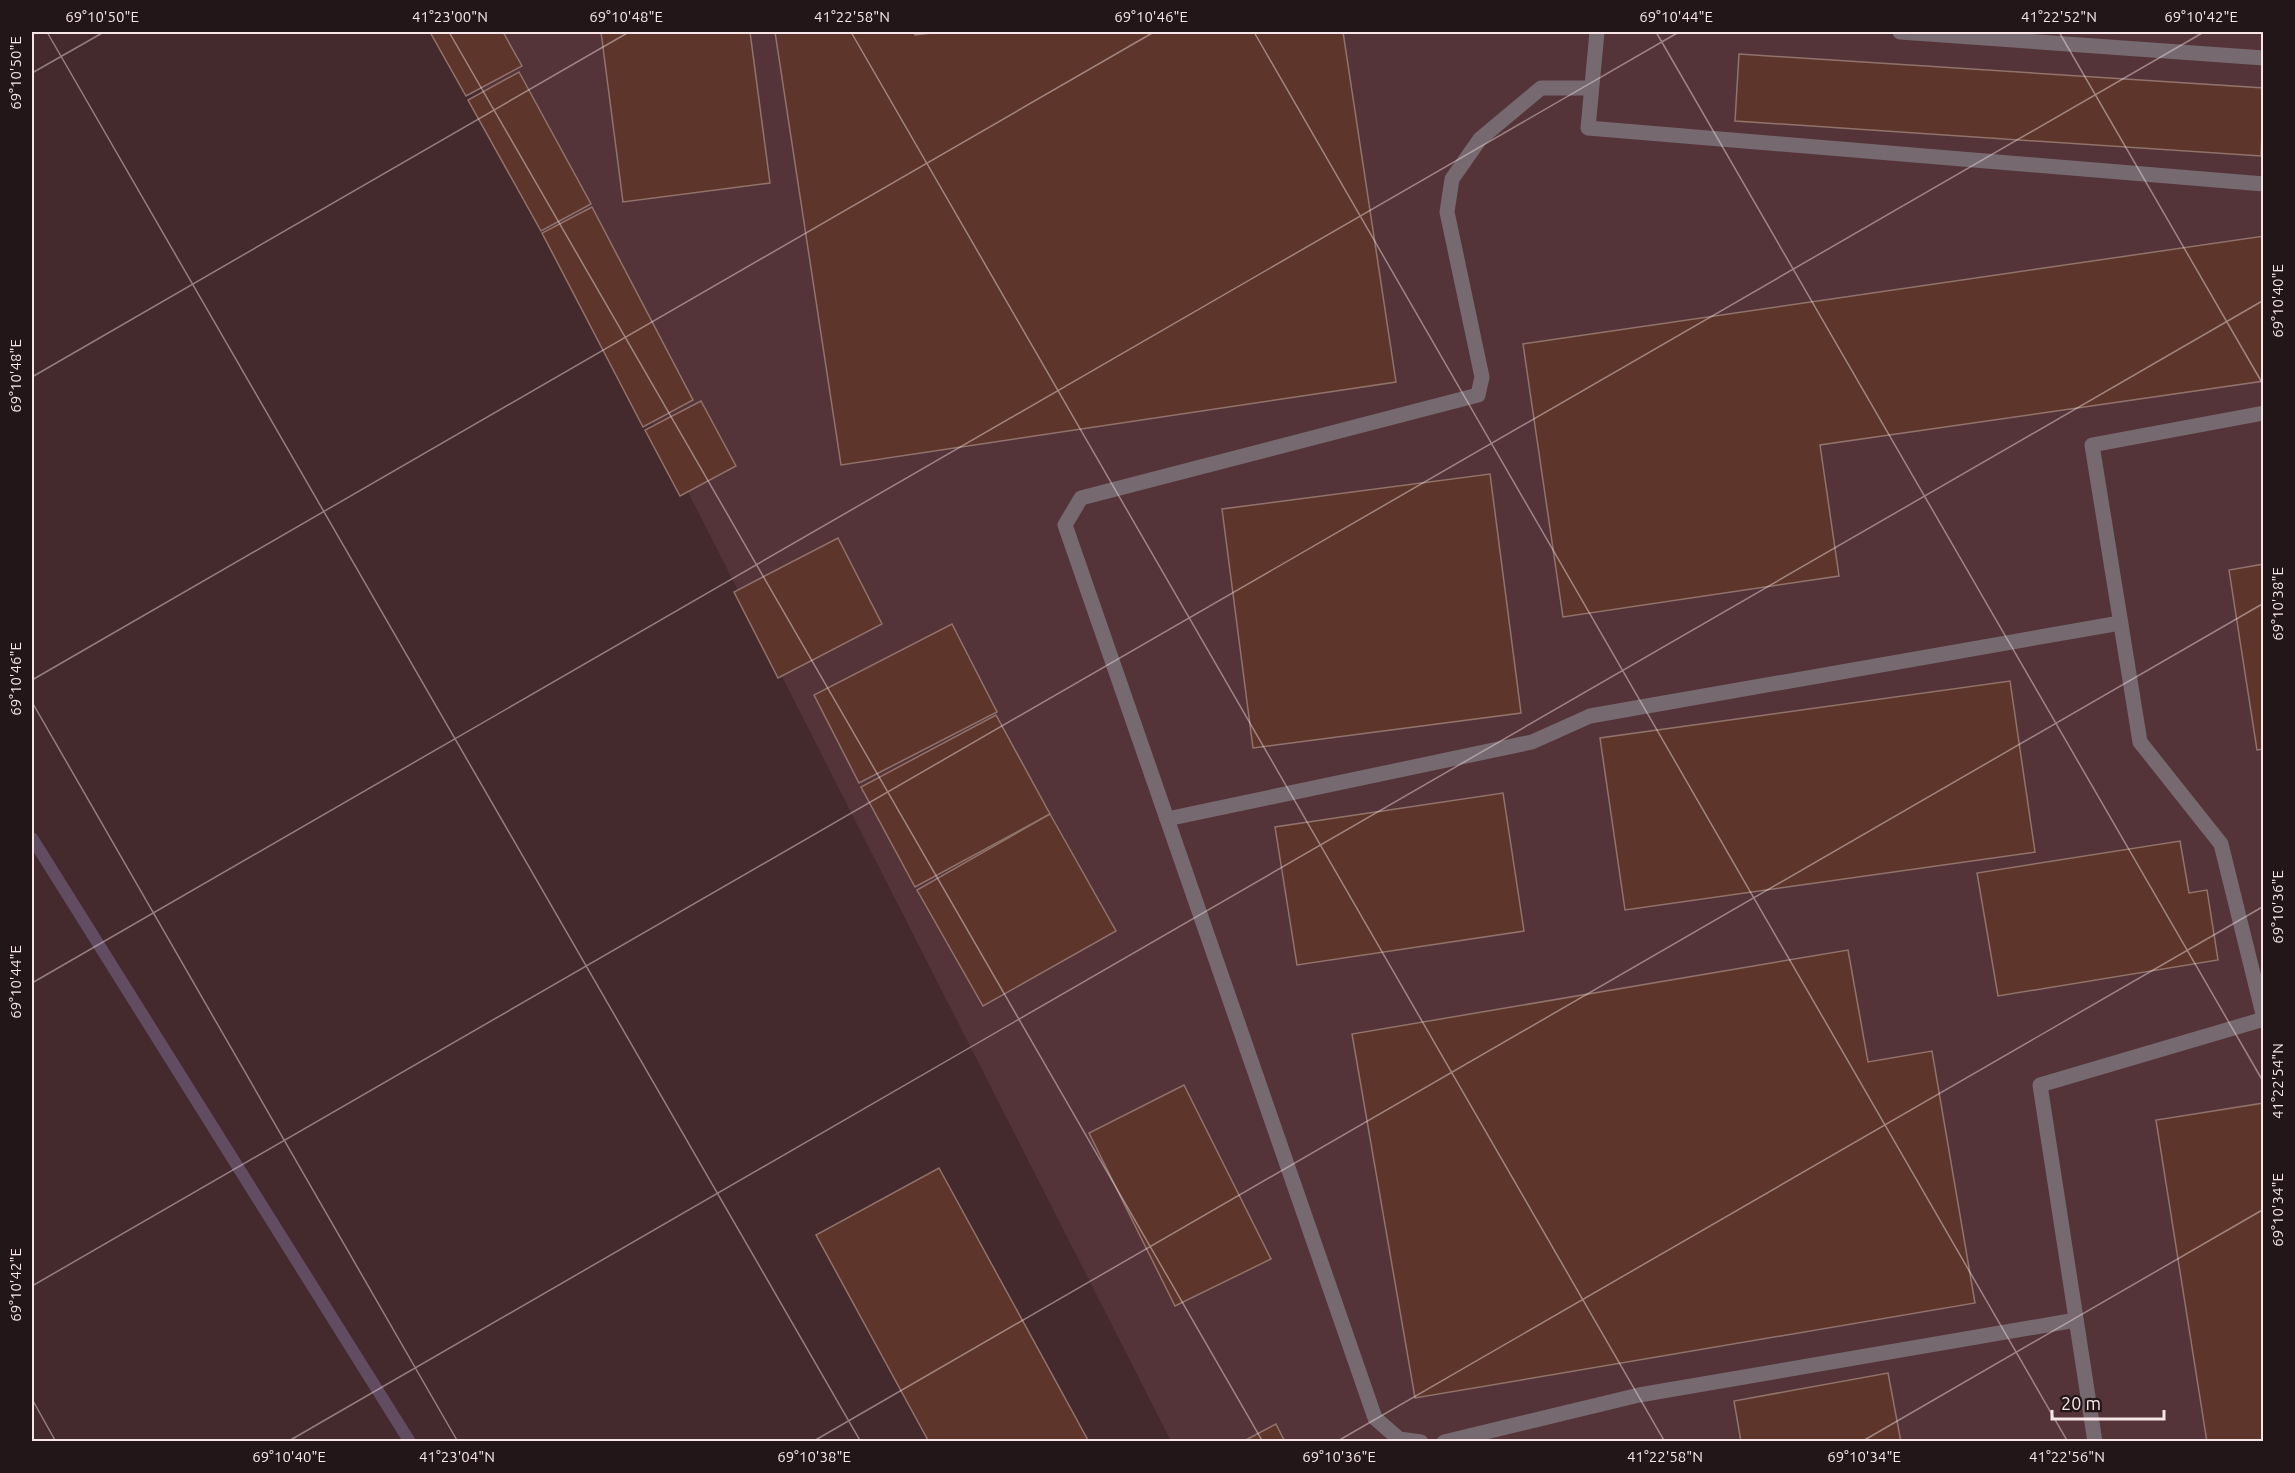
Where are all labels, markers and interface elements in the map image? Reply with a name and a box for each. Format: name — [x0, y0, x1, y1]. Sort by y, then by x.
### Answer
text: 69°10'50"E — [65, 8, 139, 25]
text: 41°23'00"N — [412, 8, 488, 25]
text: 69°10'48"E — [589, 8, 663, 25]
text: 41°22'58"N — [814, 8, 890, 25]
text: 69°10'46"E — [1114, 8, 1188, 25]
text: 69°10'44"E — [1639, 8, 1713, 25]
text: 41°22'52"N — [2021, 8, 2097, 25]
text: 69°10'42"E — [2164, 8, 2238, 25]
text: 69°10'50"E — [7, 36, 24, 110]
text: 69°10'40"E — [2269, 264, 2286, 338]
text: 69°10'48"E — [7, 339, 24, 413]
text: 69°10'38"E — [2269, 567, 2286, 641]
text: 69°10'46"E — [7, 642, 24, 716]
text: 69°10'36"E — [2269, 870, 2286, 944]
text: 69°10'44"E — [7, 945, 24, 1019]
text: 41°22'54"N — [2269, 1043, 2286, 1119]
text: 69°10'34"E — [2269, 1173, 2286, 1247]
text: 69°10'42"E — [7, 1248, 24, 1322]
scale bar — [2052, 1383, 2164, 1421]
text: 20 m — [2061, 1393, 2101, 1413]
text: 69°10'40"E — [252, 1448, 326, 1465]
text: 41°23'04"N — [419, 1448, 495, 1465]
text: 69°10'38"E — [777, 1448, 851, 1465]
text: 69°10'36"E — [1302, 1448, 1376, 1465]
text: 41°22'58"N — [1627, 1448, 1703, 1465]
text: 69°10'34"E — [1827, 1448, 1901, 1465]
text: 41°22'56"N — [2029, 1448, 2105, 1465]

